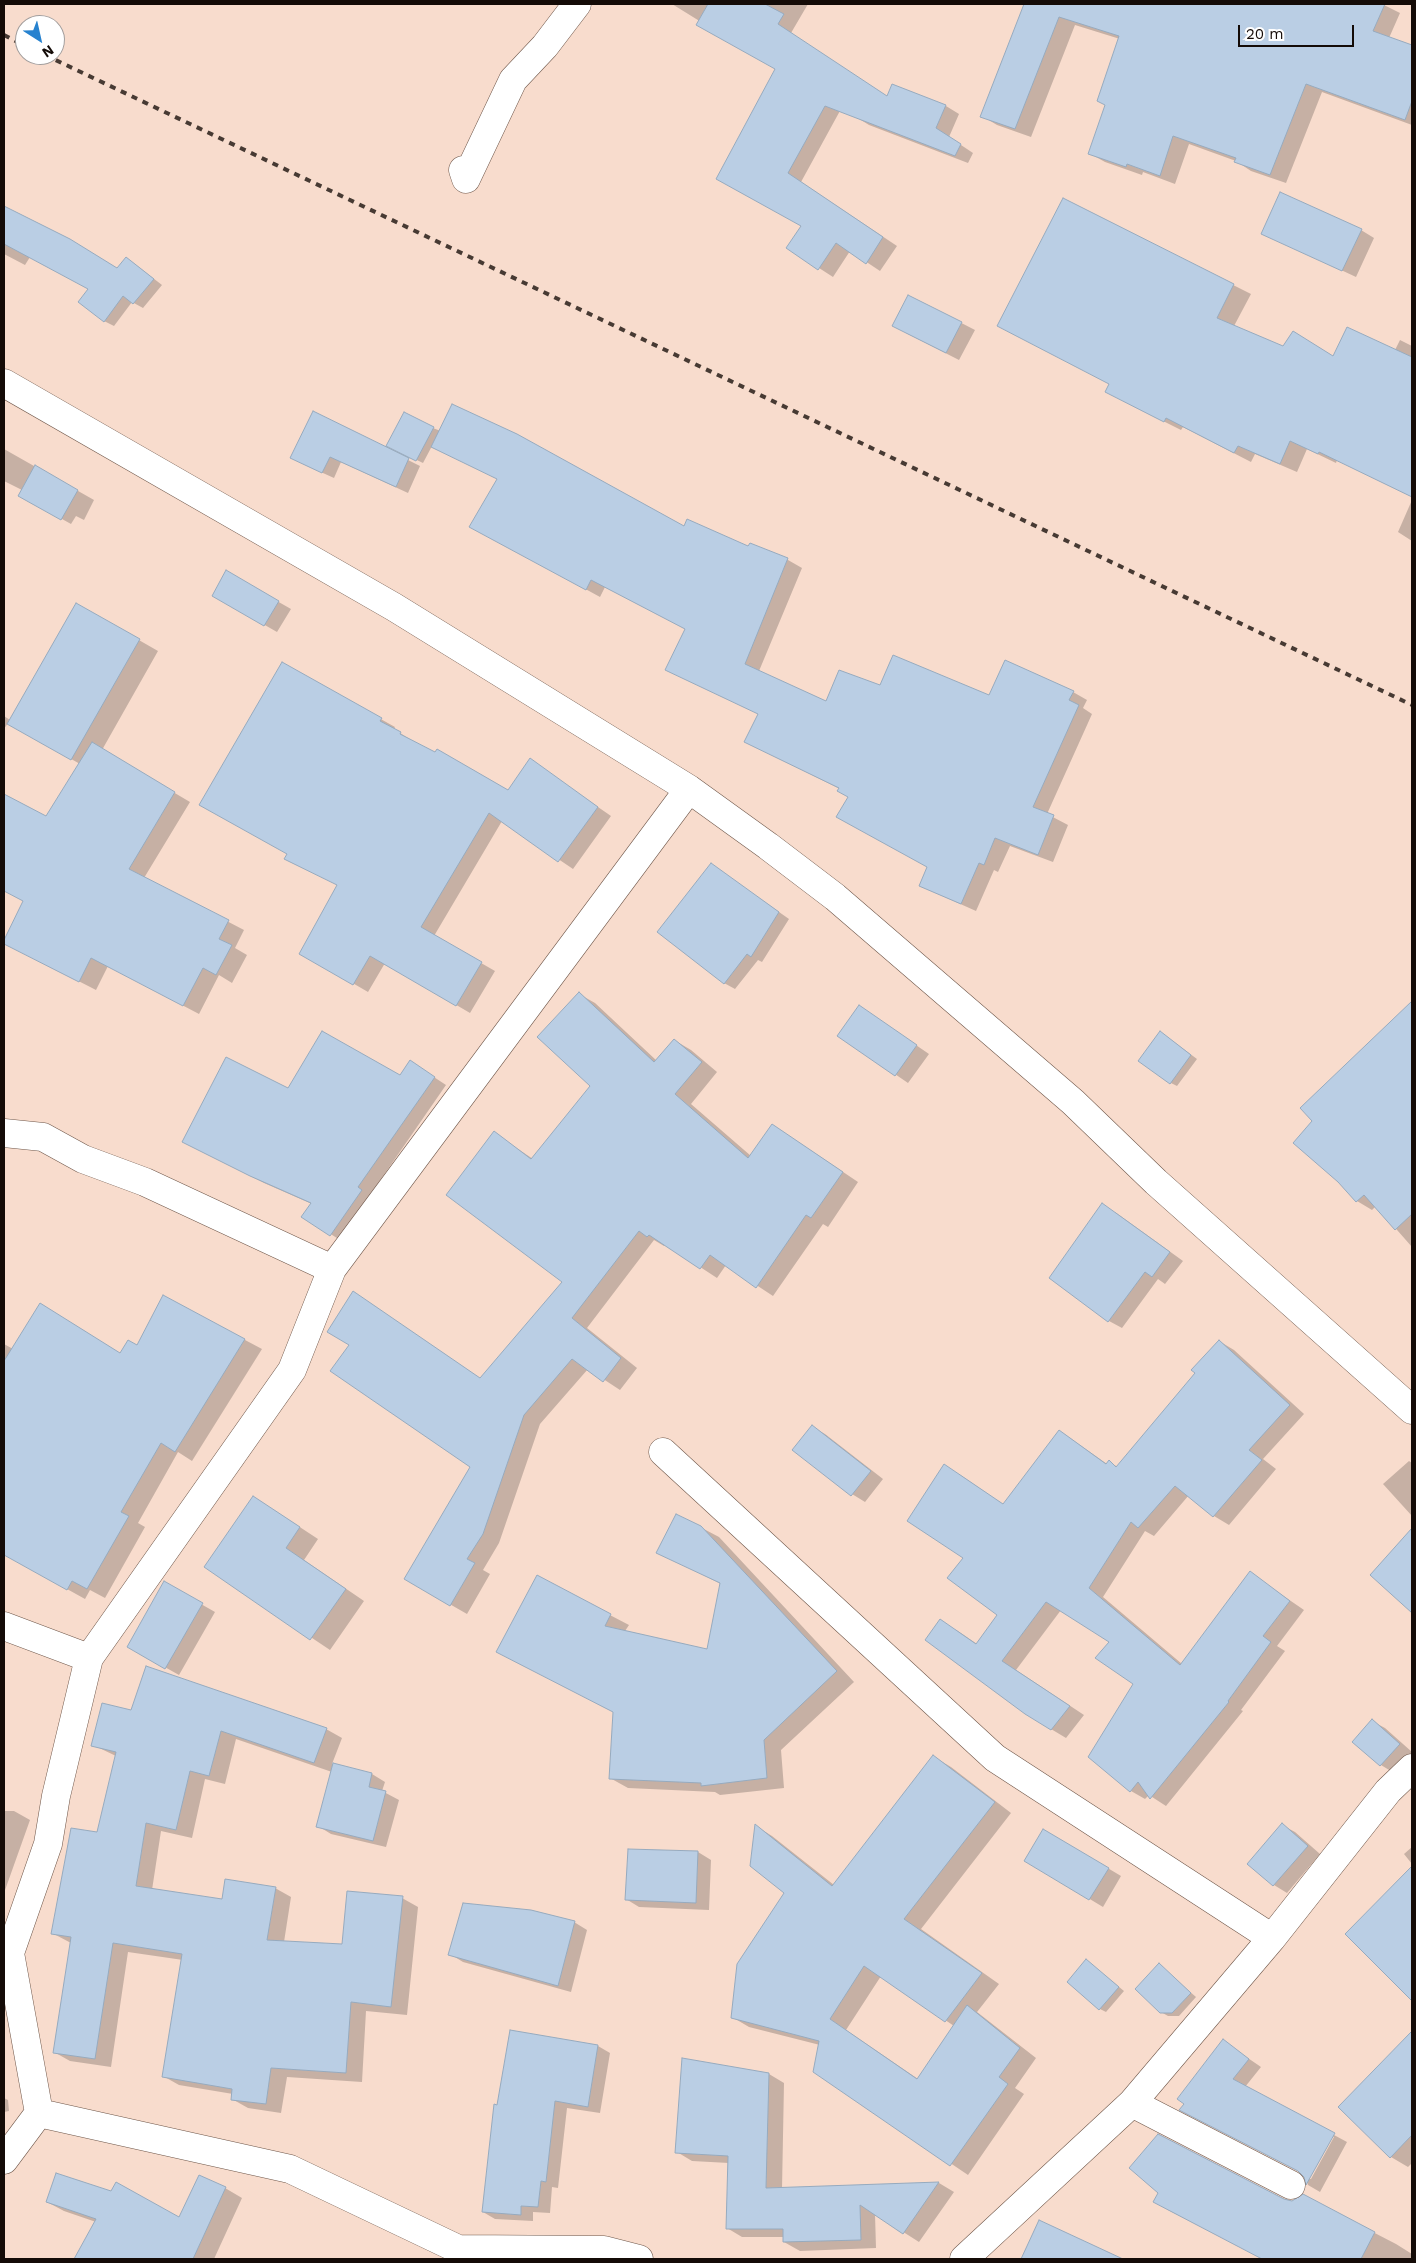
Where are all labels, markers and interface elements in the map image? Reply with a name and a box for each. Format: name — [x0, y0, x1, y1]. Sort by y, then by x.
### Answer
north arrow — [15, 15, 65, 65]
scale bar — [1241, 15, 1357, 47]
text: 20 m — [1246, 25, 1284, 43]
text: N — [39, 42, 57, 61]

